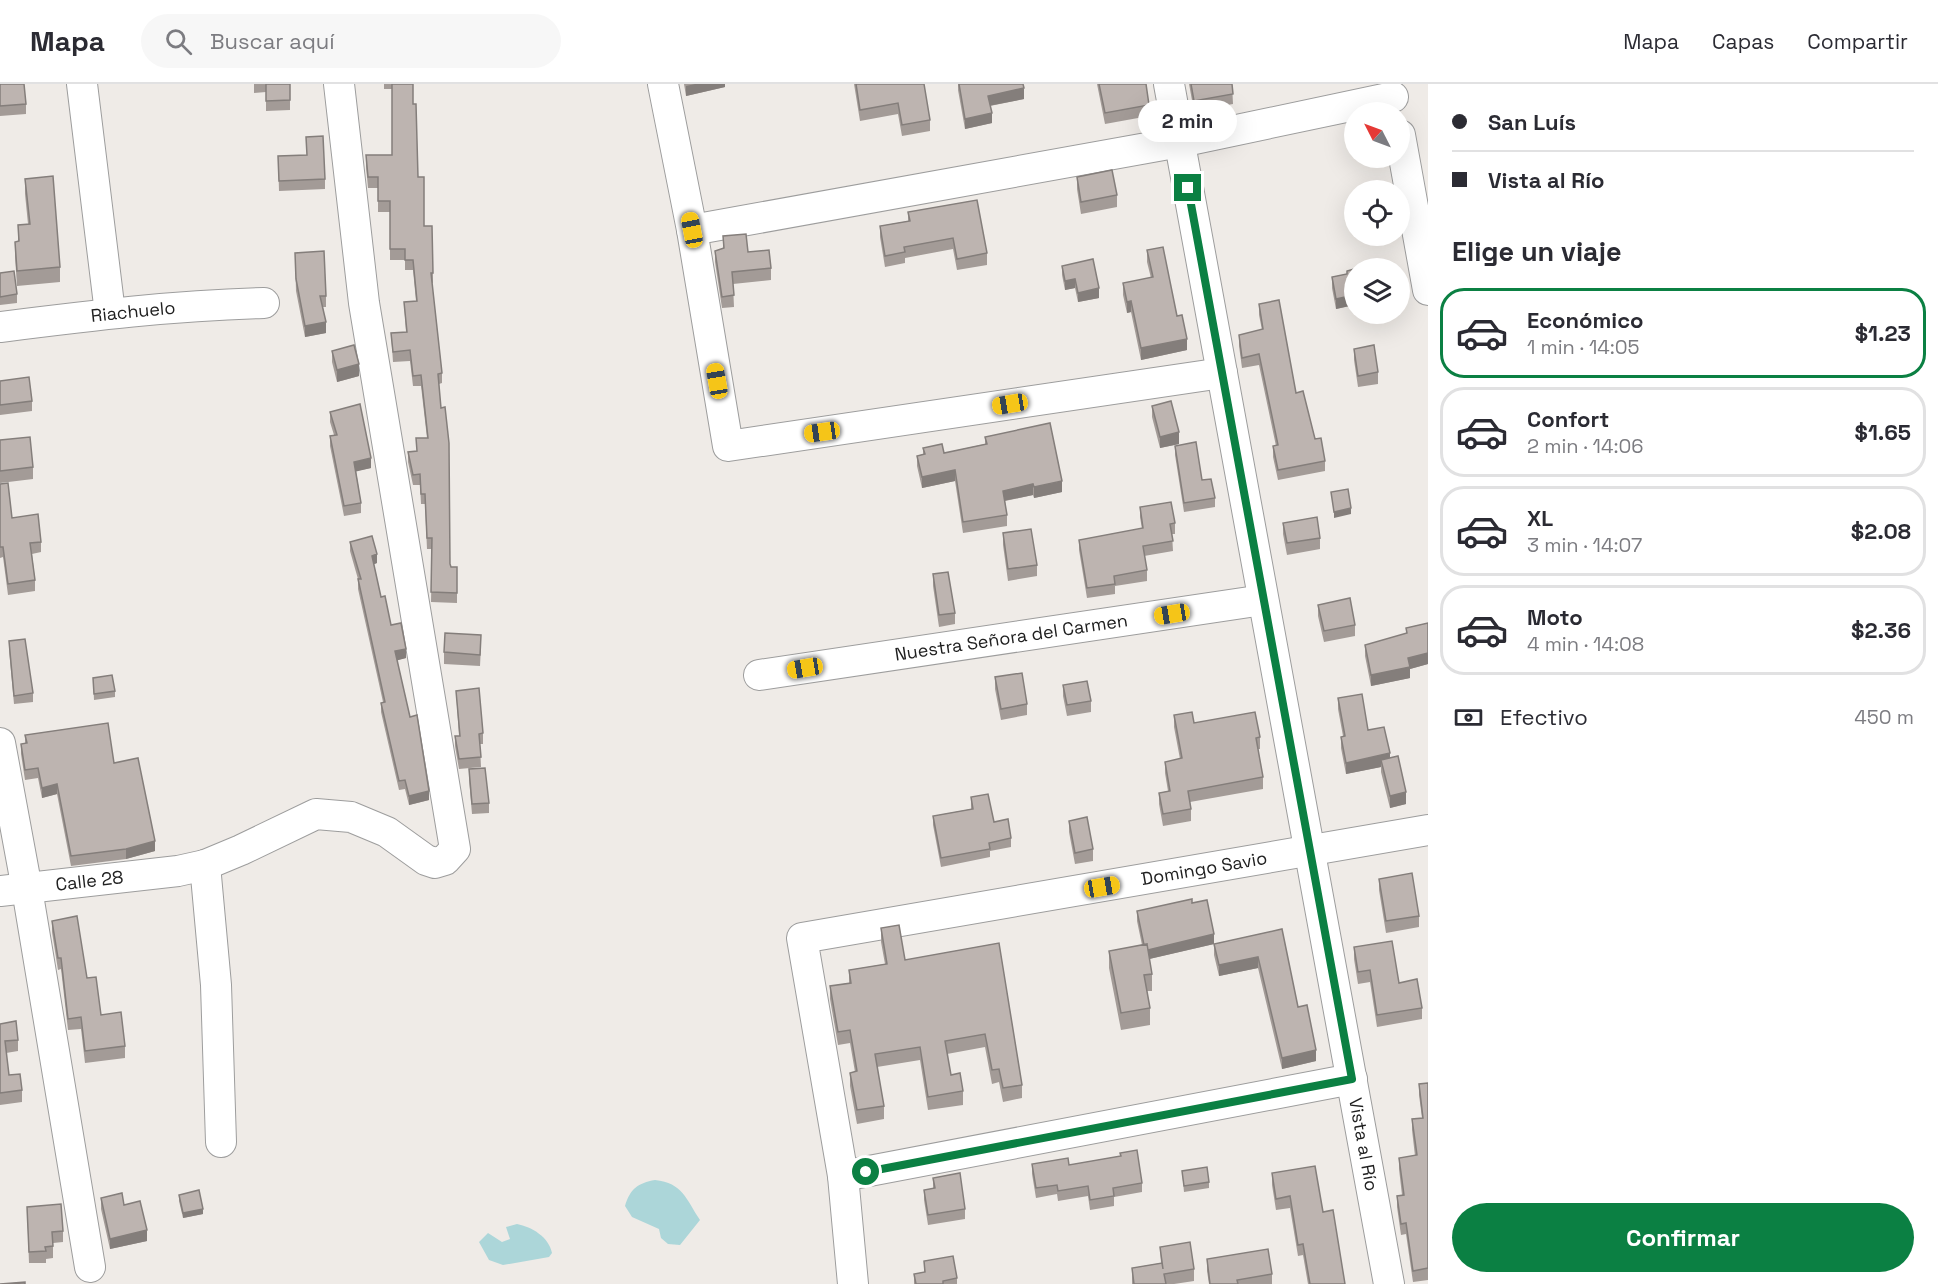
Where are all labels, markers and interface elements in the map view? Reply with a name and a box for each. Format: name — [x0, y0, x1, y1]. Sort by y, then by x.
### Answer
search box — [141, 14, 561, 68]
text: Mapa — [30, 23, 105, 59]
icon: search — [162, 25, 195, 58]
text: Buscar aquí — [210, 27, 335, 55]
text: Mapa — [1623, 28, 1679, 55]
text: Capas — [1712, 28, 1774, 55]
text: Compartir — [1807, 28, 1908, 55]
callout: 2 min — [1138, 101, 1238, 143]
north arrow — [1344, 102, 1410, 168]
map controls — [1344, 102, 1410, 324]
text: 2 min — [1162, 108, 1213, 134]
text: San Luís — [1488, 108, 1576, 136]
text: Vista al Río — [1488, 166, 1604, 194]
route end — [1174, 174, 1201, 201]
button: locate — [1344, 180, 1410, 246]
car — [680, 211, 704, 249]
text: Elige un viaje — [1452, 234, 1622, 269]
button: layers — [1344, 258, 1410, 324]
street label: Riachuelo — [90, 296, 176, 327]
icon: car — [1455, 306, 1509, 360]
text: Económico — [1527, 306, 1644, 334]
text: $1.23 — [1855, 319, 1911, 347]
text: 1 min · 14:05 — [1527, 334, 1640, 360]
car — [705, 362, 729, 400]
car — [991, 392, 1029, 416]
icon: car — [1455, 405, 1509, 459]
text: Confort — [1527, 405, 1609, 433]
text: $1.65 — [1855, 418, 1911, 446]
car — [803, 421, 841, 443]
text: 2 min · 14:06 — [1527, 433, 1644, 459]
icon: car — [1455, 504, 1509, 558]
text: XL — [1527, 504, 1553, 532]
text: $2.08 — [1851, 517, 1911, 545]
text: 3 min · 14:07 — [1527, 532, 1642, 558]
car — [1153, 602, 1191, 626]
icon: car — [1455, 603, 1509, 657]
text: Moto — [1527, 603, 1583, 631]
street label: Nuestra Señora del Carmen — [893, 608, 1129, 666]
text: $2.36 — [1851, 616, 1911, 644]
text: 4 min · 14:08 — [1527, 631, 1644, 657]
car — [786, 656, 824, 680]
icon: cash — [1452, 701, 1485, 734]
text: Efectivo — [1500, 703, 1588, 731]
text: 450 m — [1854, 704, 1914, 730]
street label: Domingo Savio — [1139, 846, 1269, 890]
street label: Calle 28 — [54, 865, 125, 896]
car — [1083, 875, 1121, 899]
street label: Vista al Río — [1344, 1096, 1384, 1193]
route start — [852, 1158, 879, 1185]
button: Confirmar — [1452, 1203, 1914, 1272]

